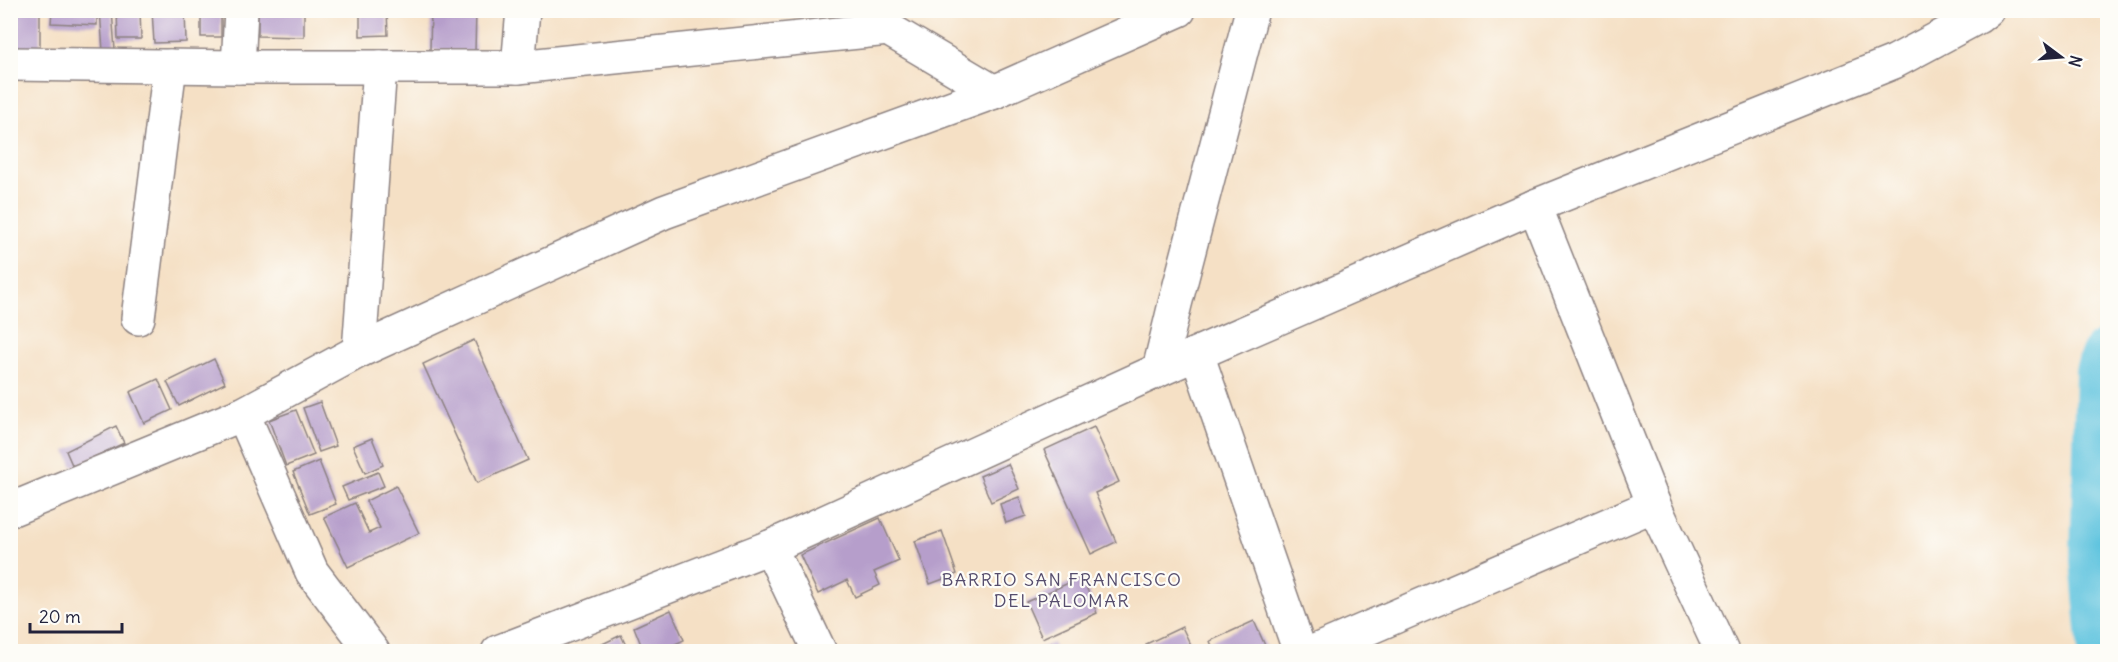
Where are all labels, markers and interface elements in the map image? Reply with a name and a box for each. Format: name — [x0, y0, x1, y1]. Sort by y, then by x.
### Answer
north arrow — [2031, 27, 2091, 87]
text: N — [2064, 53, 2087, 69]
district label: BARRIO SAN FRANCISCO DEL PALOMAR — [941, 568, 1183, 612]
scale bar — [30, 596, 122, 634]
text: 20 m — [39, 605, 81, 628]

